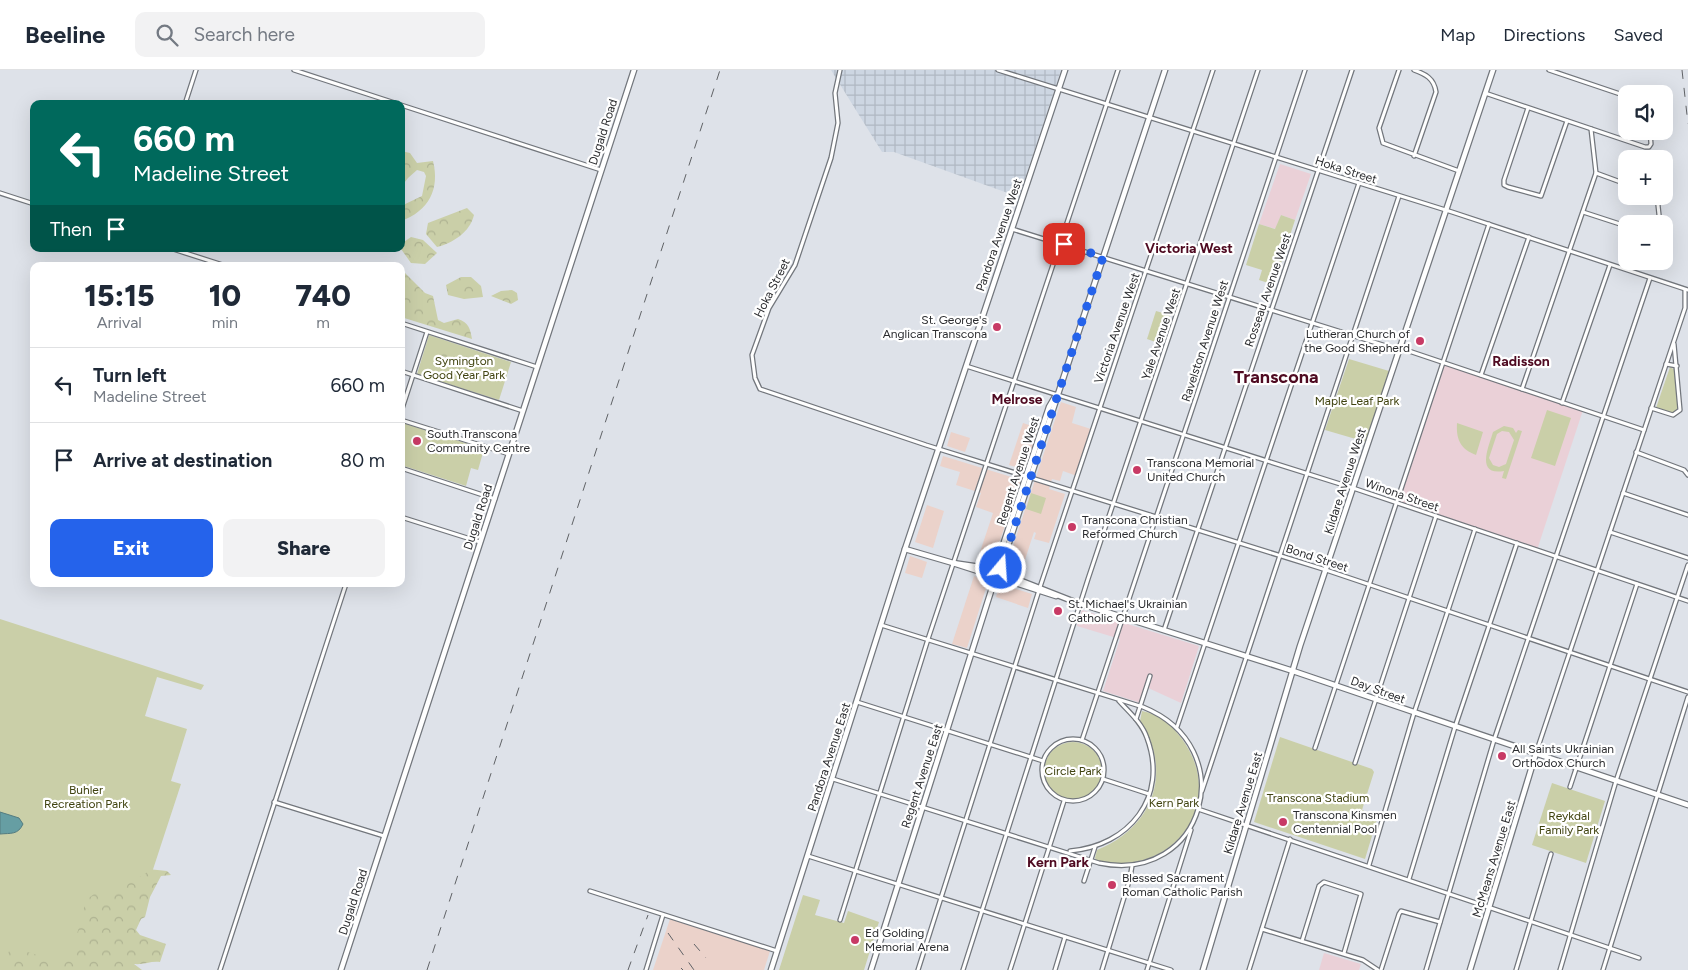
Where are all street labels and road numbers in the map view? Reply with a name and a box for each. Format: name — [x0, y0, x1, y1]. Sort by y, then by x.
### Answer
street label: Dugald Road — [586, 97, 620, 167]
street label: Hoka Street — [1313, 153, 1379, 187]
street label: Pandora Avenue West — [973, 176, 1025, 293]
street label: Rosseau Avenue West — [1242, 231, 1294, 349]
street label: Hoka Street — [751, 256, 793, 320]
street label: Victoria Avenue West — [1091, 270, 1143, 385]
street label: Ravelston Avenue West — [1179, 278, 1231, 403]
street label: Yale Avenue West — [1139, 286, 1183, 382]
street label: Regent Avenue West — [994, 415, 1042, 527]
street label: Kildare Avenue West — [1321, 426, 1369, 536]
street label: Winona Street — [1363, 476, 1441, 514]
street label: Dugald Road — [461, 482, 495, 552]
street label: Bond Street — [1284, 541, 1350, 575]
street label: Day Street — [1349, 674, 1408, 707]
street label: Pandora Avenue East — [805, 700, 853, 813]
street label: Regent Avenue East — [899, 722, 946, 830]
street label: Kildare Avenue East — [1221, 750, 1265, 856]
street label: McMeans Avenue East — [1470, 798, 1519, 919]
street label: Dugald Road — [336, 867, 370, 937]

